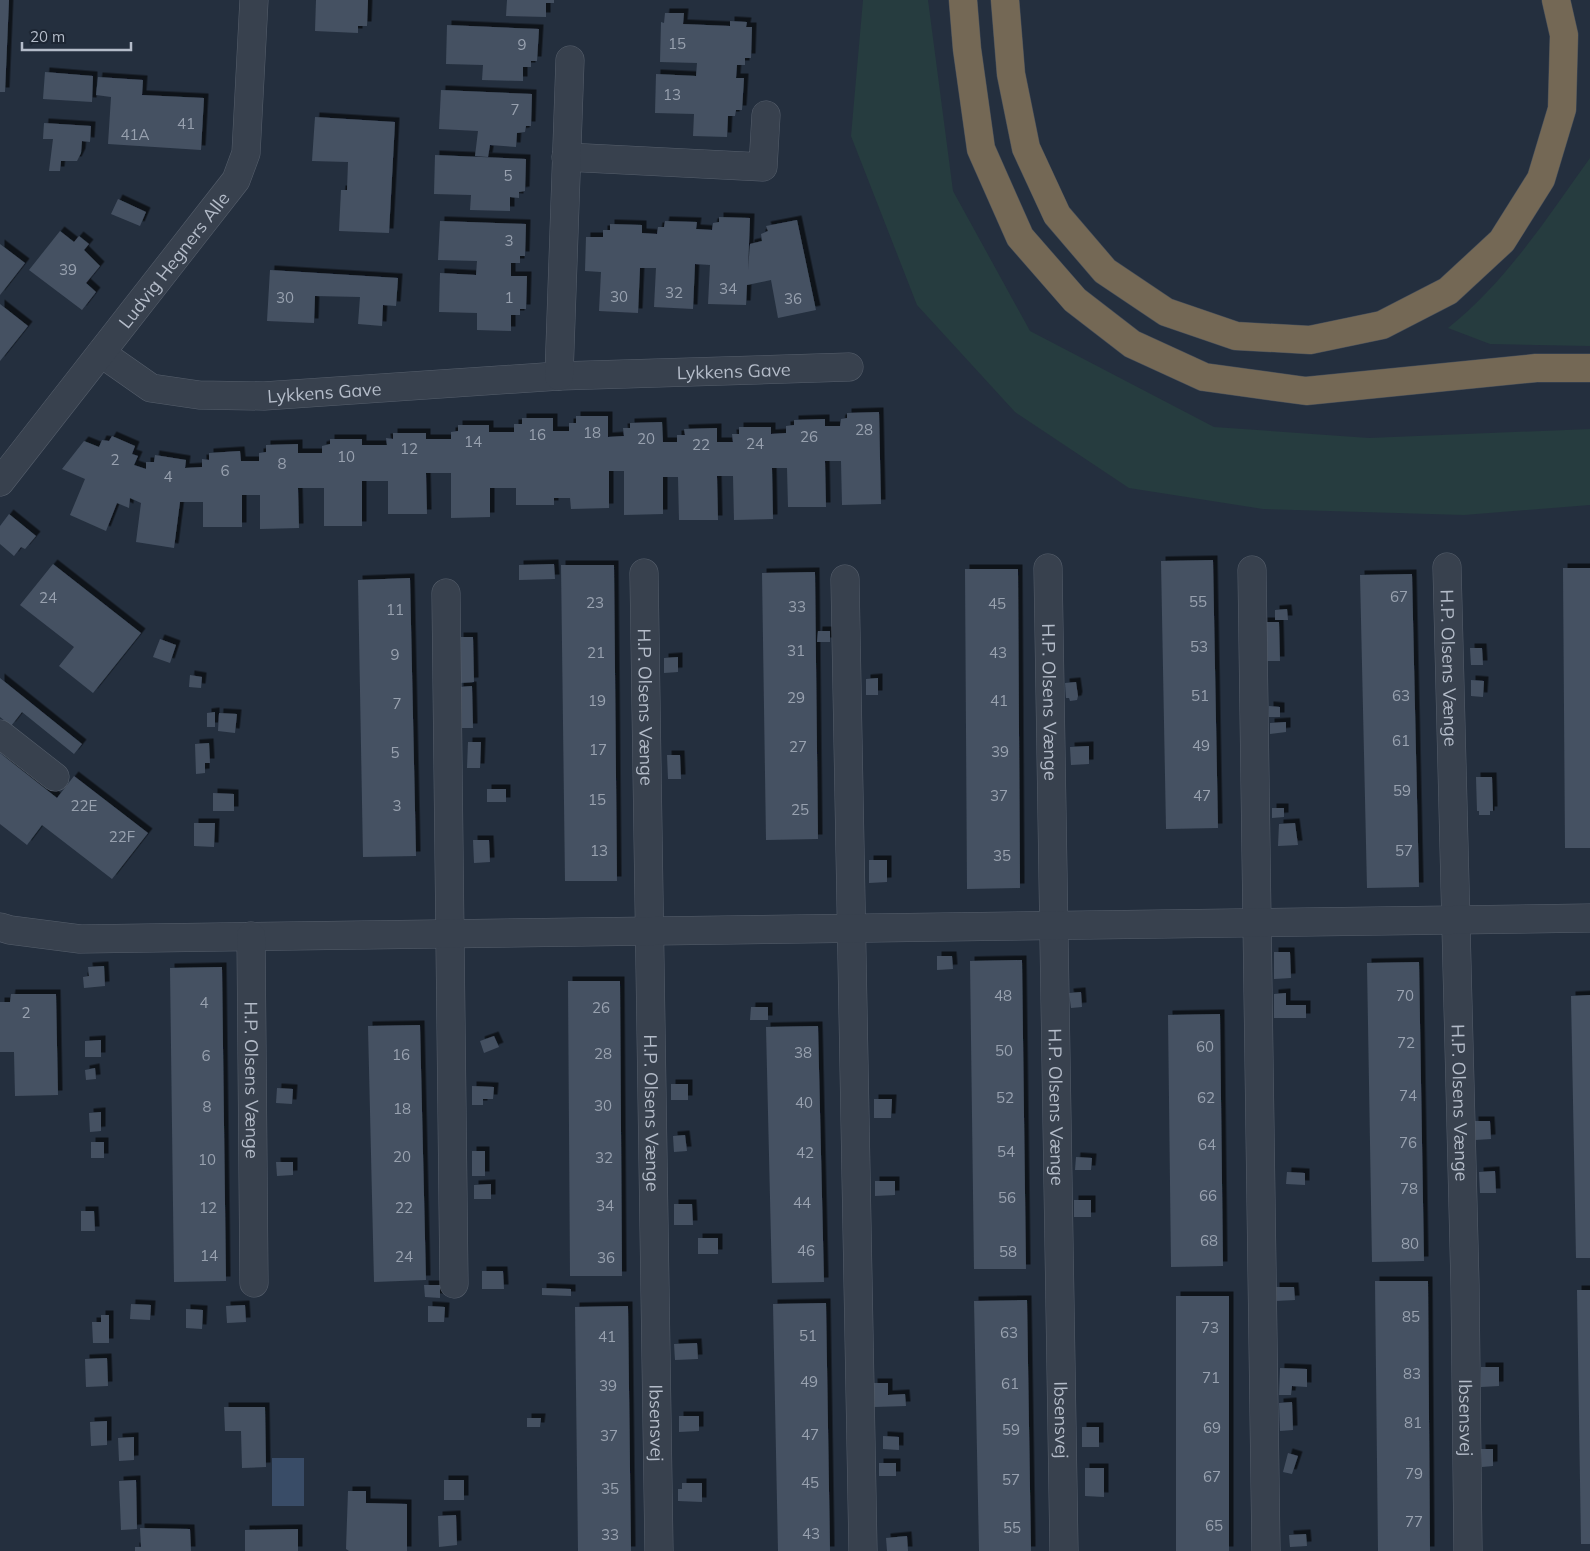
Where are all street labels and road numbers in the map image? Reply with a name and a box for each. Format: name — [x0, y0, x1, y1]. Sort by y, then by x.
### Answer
street label: Ludvig Hegners Alle — [113, 187, 234, 333]
street label: Lykkens Gave — [676, 357, 791, 384]
street label: Lykkens Gave — [267, 377, 382, 407]
street label: H.P. Olsens Vænge — [1436, 589, 1463, 747]
street label: H.P. Olsens Vænge — [1037, 623, 1063, 781]
street label: H.P. Olsens Vænge — [633, 628, 659, 786]
street label: H.P. Olsens Vænge — [240, 1001, 264, 1159]
street label: H.P. Olsens Vænge — [1447, 1024, 1474, 1182]
street label: H.P. Olsens Vænge — [1044, 1028, 1070, 1186]
street label: H.P. Olsens Vænge — [640, 1034, 665, 1192]
street label: Ibsensvej — [1455, 1379, 1478, 1456]
street label: Ibsensvej — [1050, 1381, 1074, 1459]
street label: Ibsensvej — [645, 1384, 669, 1462]

